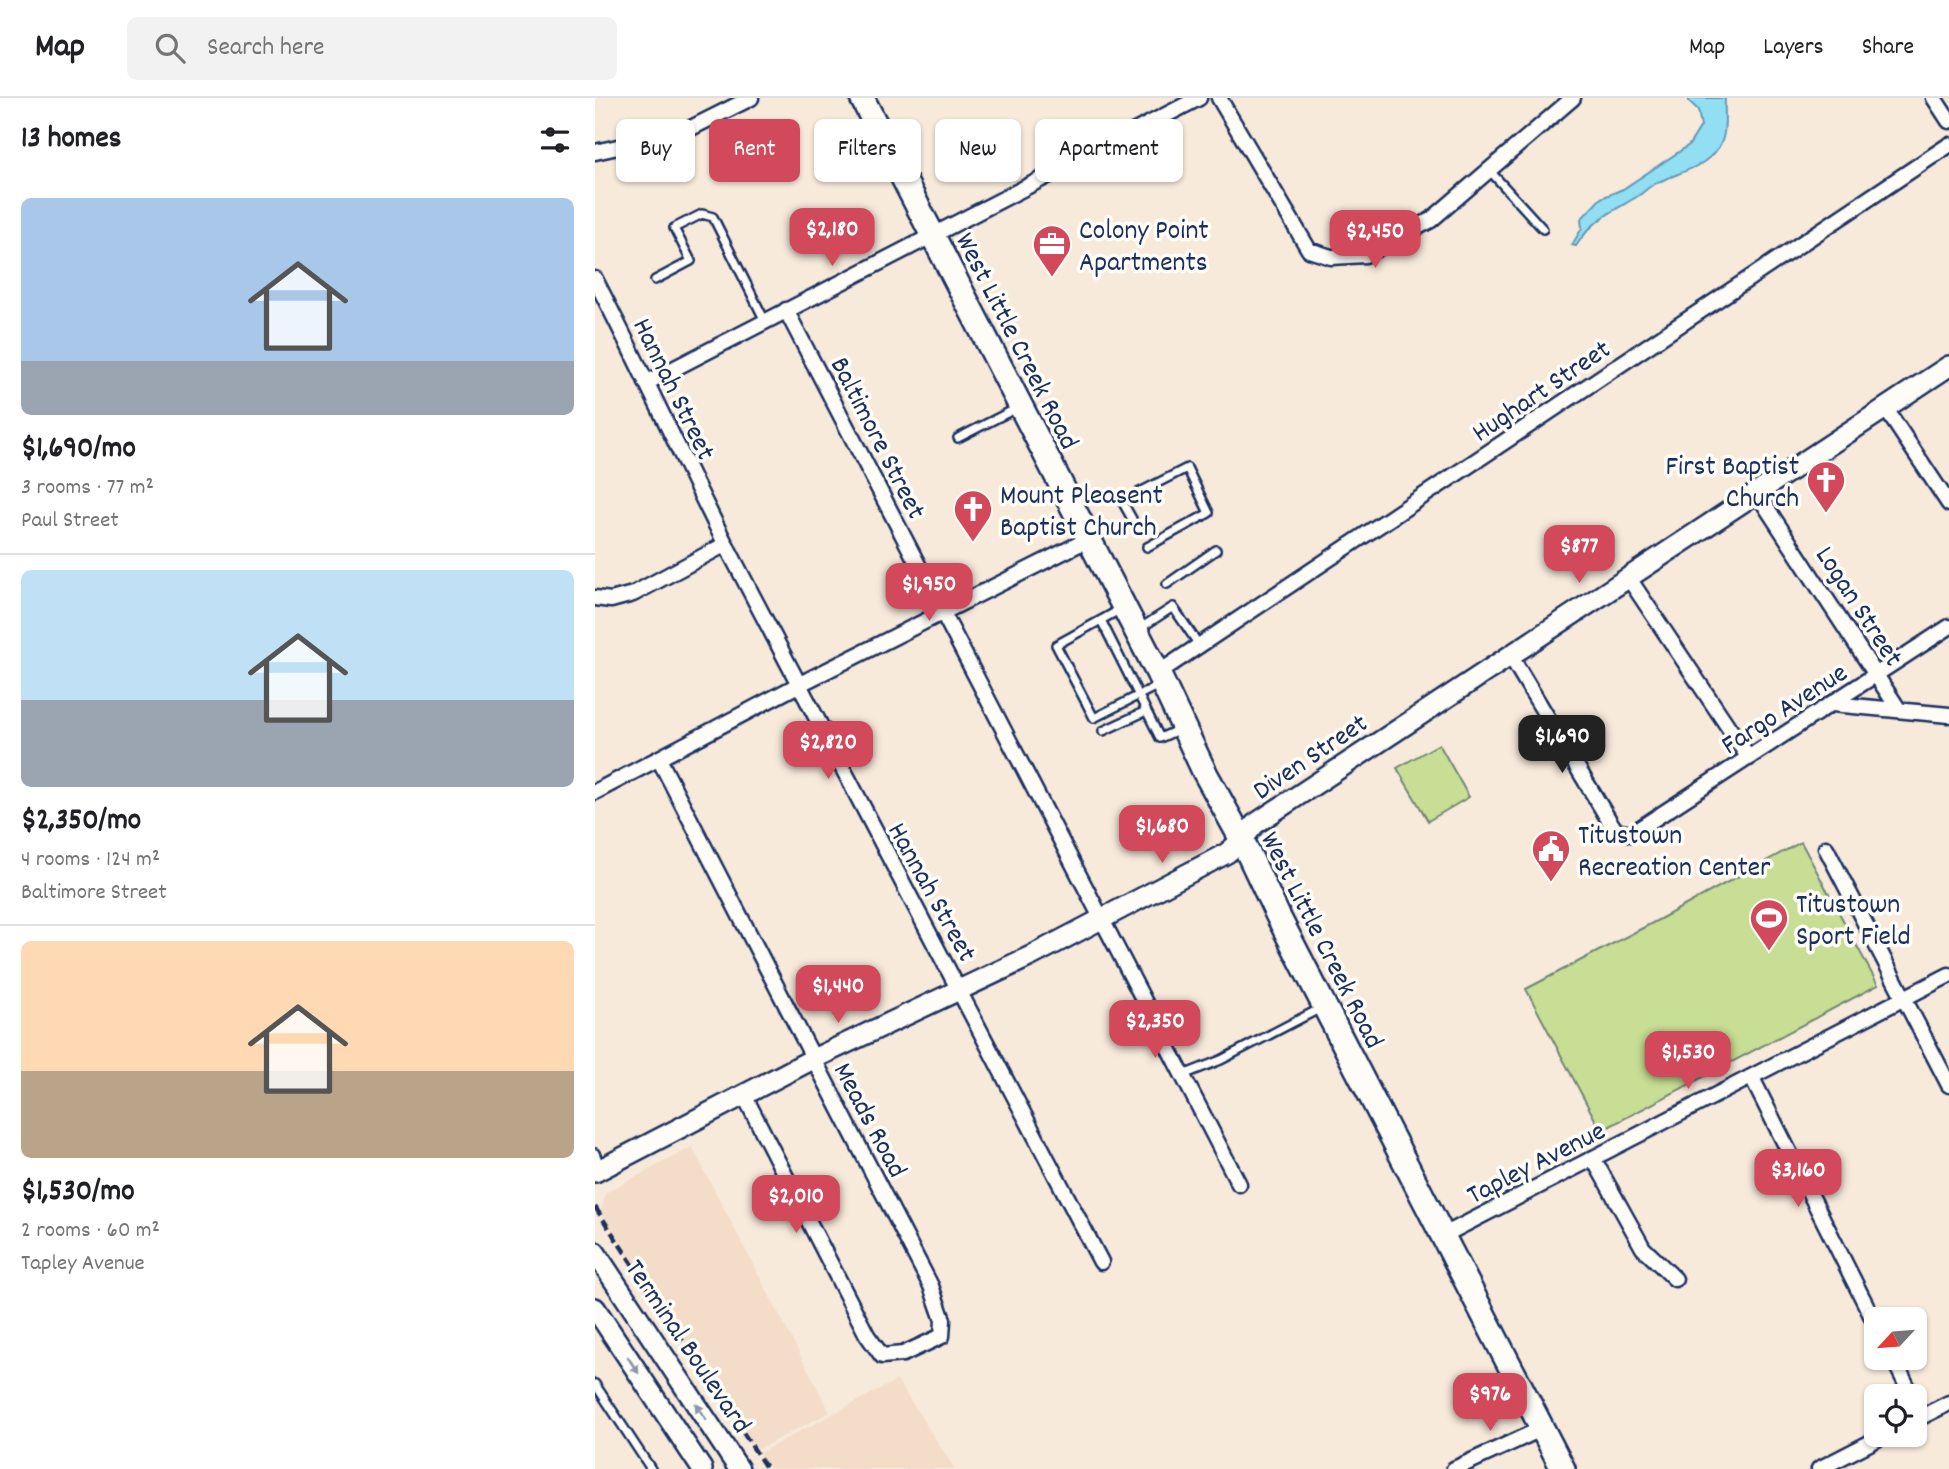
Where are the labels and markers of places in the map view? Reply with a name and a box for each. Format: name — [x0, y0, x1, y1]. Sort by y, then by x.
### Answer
pin: $2,180 — [775, 208, 889, 268]
pin: $2,450 — [1318, 211, 1432, 270]
place label: Colony Point Apartments — [1079, 213, 1209, 285]
office icon: Colony Point Apartments — [1031, 223, 1073, 278]
place label: First Baptist Church — [1666, 449, 1799, 521]
church icon: First Baptist Church — [1805, 459, 1847, 514]
place label: Mount Pleasent Baptist Church — [1000, 478, 1163, 550]
church icon: Mount Pleasent Baptist Church — [952, 488, 994, 543]
pin: $877 — [1538, 526, 1620, 585]
pin: $1,950 — [872, 564, 986, 623]
pin: $1,690 — [1505, 716, 1619, 775]
pin: $2,820 — [771, 722, 885, 781]
pin: $1,680 — [1105, 806, 1219, 865]
place label: Titustown Recreation Center — [1578, 818, 1771, 890]
public building icon: Titustown Recreation Center — [1530, 828, 1572, 883]
place label: Titustown Sport Field — [1796, 887, 1911, 959]
sports icon: Titustown Sport Field — [1748, 897, 1790, 952]
pin: $1,440 — [781, 965, 895, 1025]
pin: $2,350 — [1098, 1000, 1212, 1060]
pin: $1,530 — [1631, 1032, 1745, 1091]
pin: $3,160 — [1741, 1150, 1855, 1209]
pin: $2,010 — [739, 1176, 853, 1235]
pin: $976 — [1449, 1374, 1531, 1433]

